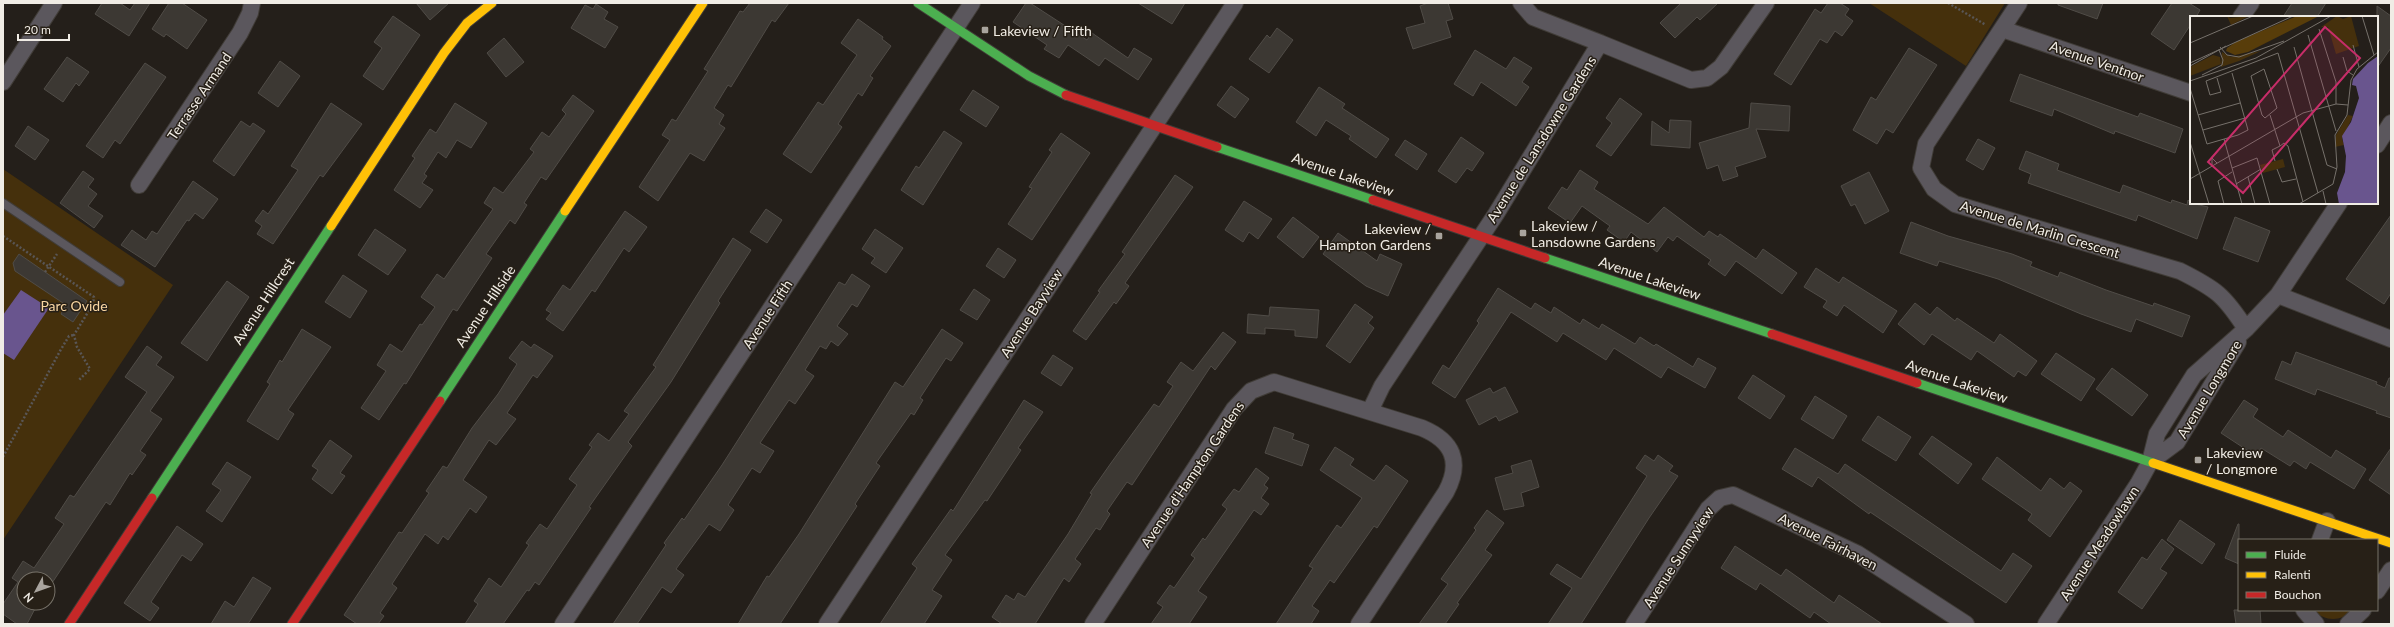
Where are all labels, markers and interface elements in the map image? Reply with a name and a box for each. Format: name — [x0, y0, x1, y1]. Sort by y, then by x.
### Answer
scale bar — [18, 16, 69, 42]
inset map — [2190, 16, 2378, 204]
text: 20 m — [24, 22, 51, 37]
place label: Lakeview / Fifth — [993, 22, 1092, 39]
marker: Lakeview / Fifth — [980, 25, 990, 35]
street label: Avenue Ventnor — [2048, 37, 2146, 85]
street label: Terrasse Armand — [163, 49, 235, 143]
street label: Avenue de Lansdowne Gardens — [1483, 53, 1599, 225]
street label: Avenue Lakeview — [1290, 149, 1396, 199]
street label: Avenue de Marlin Crescent — [1958, 197, 2122, 261]
place label: Lakeview / Lansdowne Gardens — [1531, 217, 1656, 250]
place label: Lakeview / Hampton Gardens — [1319, 220, 1431, 253]
marker: Lakeview / Lansdowne Gardens — [1518, 228, 1528, 238]
marker: Lakeview / Hampton Gardens — [1434, 231, 1444, 241]
street label: Avenue Lakeview — [1597, 253, 1703, 303]
street label: Avenue Hillcrest — [229, 254, 297, 348]
street label: Avenue Hillside — [451, 262, 519, 350]
street label: Avenue Bayview — [996, 266, 1066, 360]
street label: Avenue Fifth — [738, 276, 796, 352]
park label: Parc Ovide — [40, 297, 108, 314]
street label: Avenue Longmore — [2173, 337, 2245, 441]
street label: Avenue Lakeview — [1904, 356, 2010, 406]
street label: Avenue d'Hampton Gardens — [1137, 398, 1247, 550]
place label: Lakeview / Longmore — [2206, 444, 2277, 477]
marker: Lakeview / Longmore — [2193, 455, 2203, 465]
street label: Avenue Meadowlawn — [2056, 483, 2142, 603]
street label: Avenue Sunnyview — [1639, 503, 1717, 611]
street label: Avenue Fairhaven — [1776, 509, 1880, 573]
legend — [2238, 539, 2378, 611]
text: Fluide — [2274, 547, 2306, 562]
text: Ralenti — [2274, 567, 2311, 582]
north arrow — [16, 571, 56, 611]
text: Bouchon — [2274, 587, 2321, 602]
text: N — [20, 590, 36, 605]

